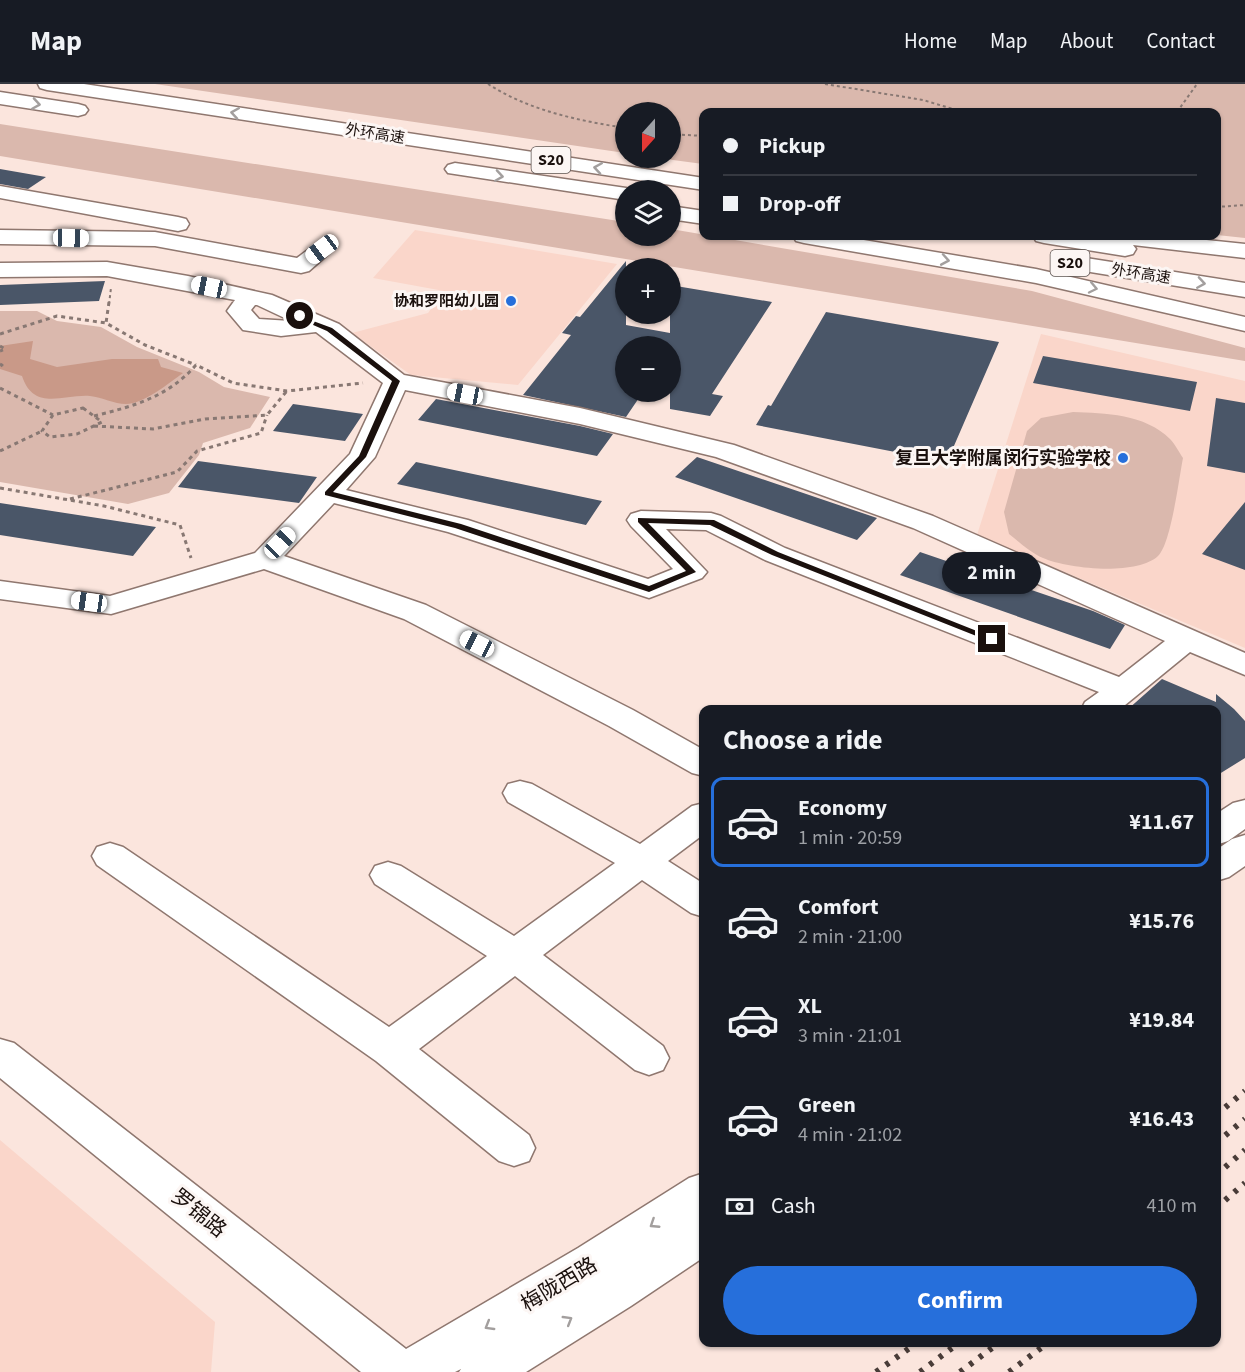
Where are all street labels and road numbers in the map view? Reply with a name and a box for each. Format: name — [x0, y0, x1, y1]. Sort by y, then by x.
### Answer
street label: 外环高速 — [344, 119, 406, 149]
road number: S20 — [532, 147, 570, 173]
road number: S20 — [1050, 250, 1090, 276]
street label: 外环高速 — [1110, 259, 1172, 289]
street label: 罗锦路 — [165, 1182, 233, 1244]
street label: 梅陇西路 — [515, 1250, 603, 1318]

